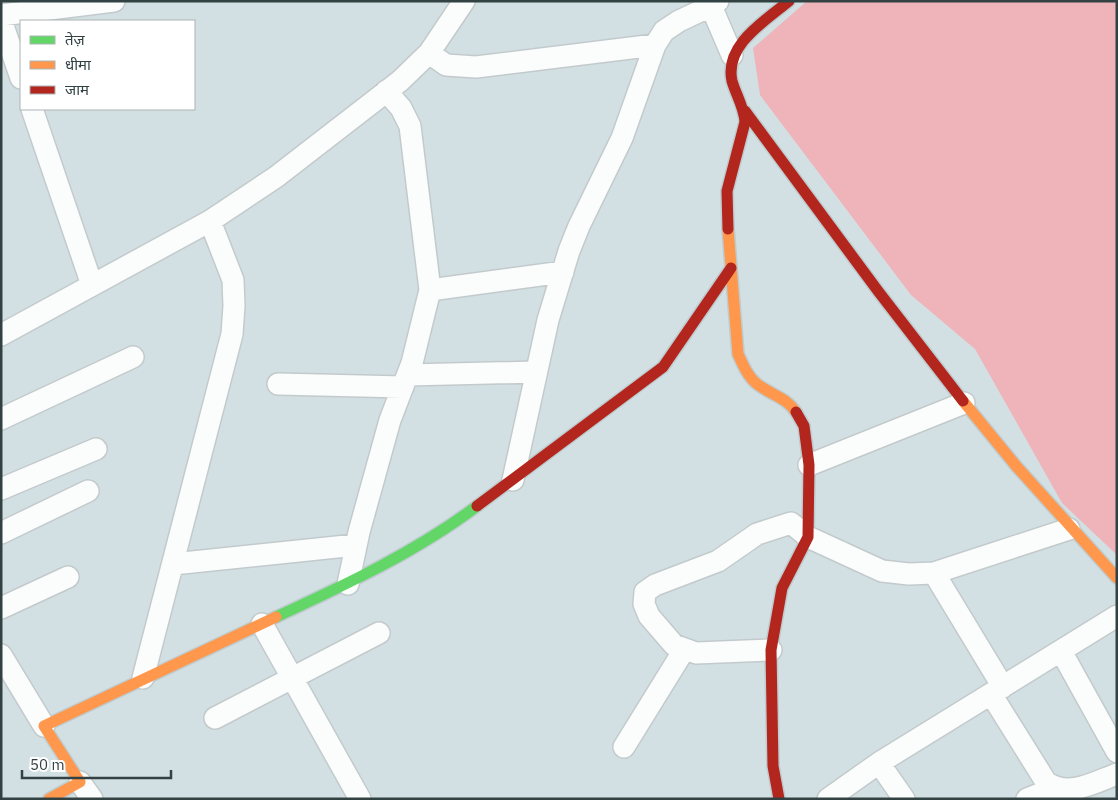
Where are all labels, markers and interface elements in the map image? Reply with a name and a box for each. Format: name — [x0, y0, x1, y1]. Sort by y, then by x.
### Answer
legend — [20, 20, 195, 110]
text: तेज़ — [65, 30, 86, 49]
text: धीमा — [65, 55, 92, 74]
text: जाम — [65, 80, 90, 99]
scale bar — [22, 748, 171, 780]
text: 50 m — [30, 755, 65, 774]

